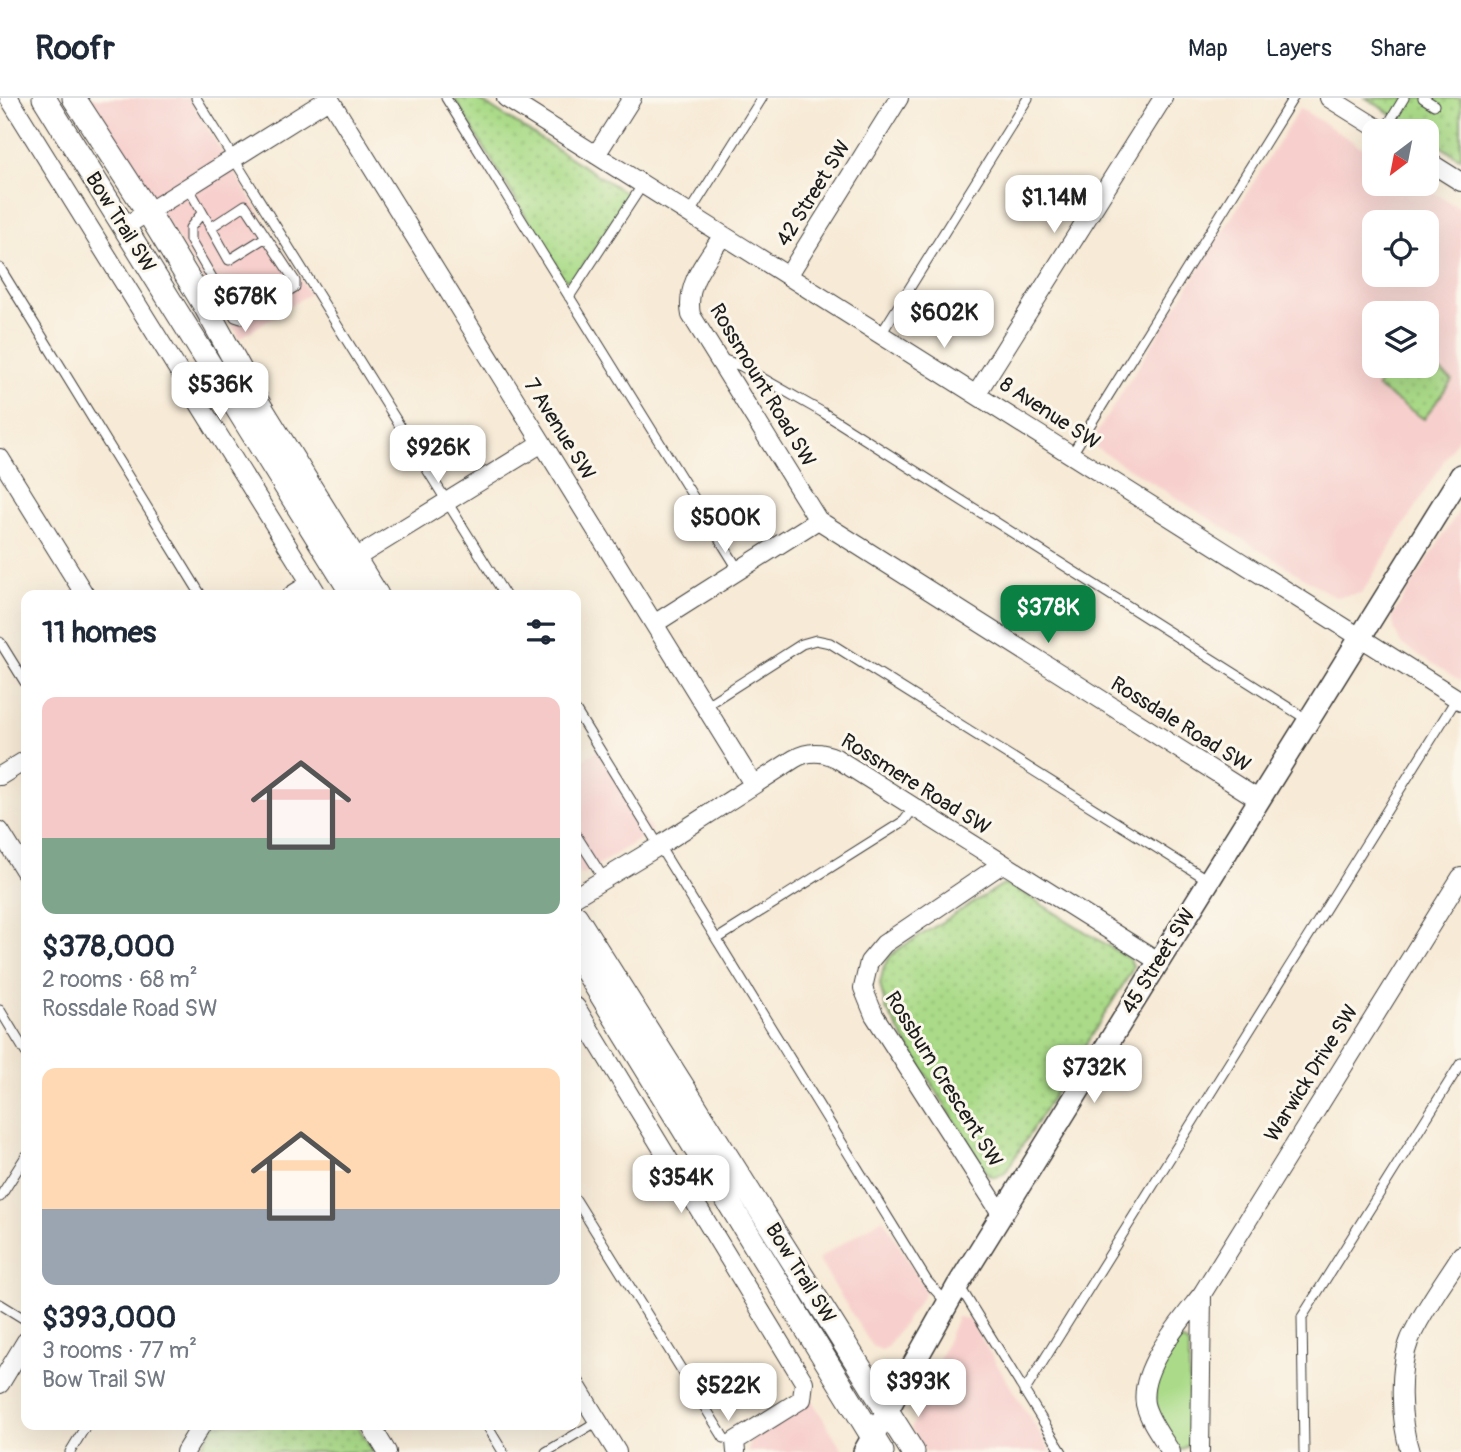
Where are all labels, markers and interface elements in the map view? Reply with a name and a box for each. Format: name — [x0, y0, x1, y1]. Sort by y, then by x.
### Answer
text: Roofr — [35, 28, 115, 69]
text: Map — [1188, 34, 1228, 63]
text: Layers — [1266, 34, 1332, 63]
text: Share — [1370, 34, 1426, 63]
north arrow — [1362, 119, 1438, 196]
map controls — [1362, 119, 1439, 378]
street label: 42 Street SW — [770, 135, 857, 251]
street label: Bow Trail SW — [79, 167, 162, 278]
pin: $1.14M — [997, 176, 1111, 235]
text: $1.14M — [1021, 183, 1087, 212]
button: locate — [1362, 210, 1439, 287]
pin: $678K — [196, 274, 294, 334]
text: $678K — [213, 282, 277, 311]
pin: $602K — [895, 290, 993, 350]
text: $602K — [910, 298, 978, 327]
street label: Rossmount Road SW — [703, 299, 822, 472]
button: layers — [1362, 301, 1439, 378]
pin: $536K — [171, 362, 269, 422]
text: $536K — [187, 370, 253, 399]
street label: 8 Avenue SW — [994, 371, 1105, 456]
street label: 7 Avenue SW — [518, 373, 601, 485]
pin: $926K — [389, 426, 487, 485]
text: $926K — [406, 433, 470, 462]
pin: $500K — [676, 496, 774, 555]
text: $500K — [690, 503, 760, 532]
pin: $378K — [999, 586, 1097, 645]
text: $378K — [1017, 593, 1079, 622]
icon: filters — [522, 613, 560, 651]
text: 11 homes — [42, 614, 156, 651]
street label: Rossdale Road SW — [1106, 670, 1256, 778]
street label: Rossmere Road SW — [836, 728, 996, 841]
icon: home — [238, 742, 364, 868]
street label: 45 Street SW — [1115, 903, 1202, 1019]
text: $378,000 — [42, 928, 175, 965]
text: 2 rooms · 68 m² — [42, 965, 198, 994]
street label: Rossburn Crescent SW — [879, 986, 1009, 1172]
text: Rossdale Road SW — [42, 994, 218, 1023]
street label: Warwick Drive SW — [1258, 1000, 1364, 1147]
pin: $732K — [1045, 1046, 1143, 1105]
text: $732K — [1062, 1053, 1126, 1082]
icon: home — [238, 1113, 364, 1239]
pin: $354K — [632, 1156, 730, 1215]
text: $354K — [649, 1163, 713, 1192]
street label: Bow Trail SW — [759, 1218, 842, 1329]
text: $393,000 — [42, 1299, 176, 1336]
text: 3 rooms · 77 m² — [42, 1336, 197, 1365]
pin: $393K — [869, 1360, 967, 1419]
pin: $522K — [679, 1364, 777, 1423]
text: Bow Trail SW — [42, 1365, 166, 1394]
text: $393K — [886, 1367, 950, 1396]
text: $522K — [696, 1371, 760, 1400]

